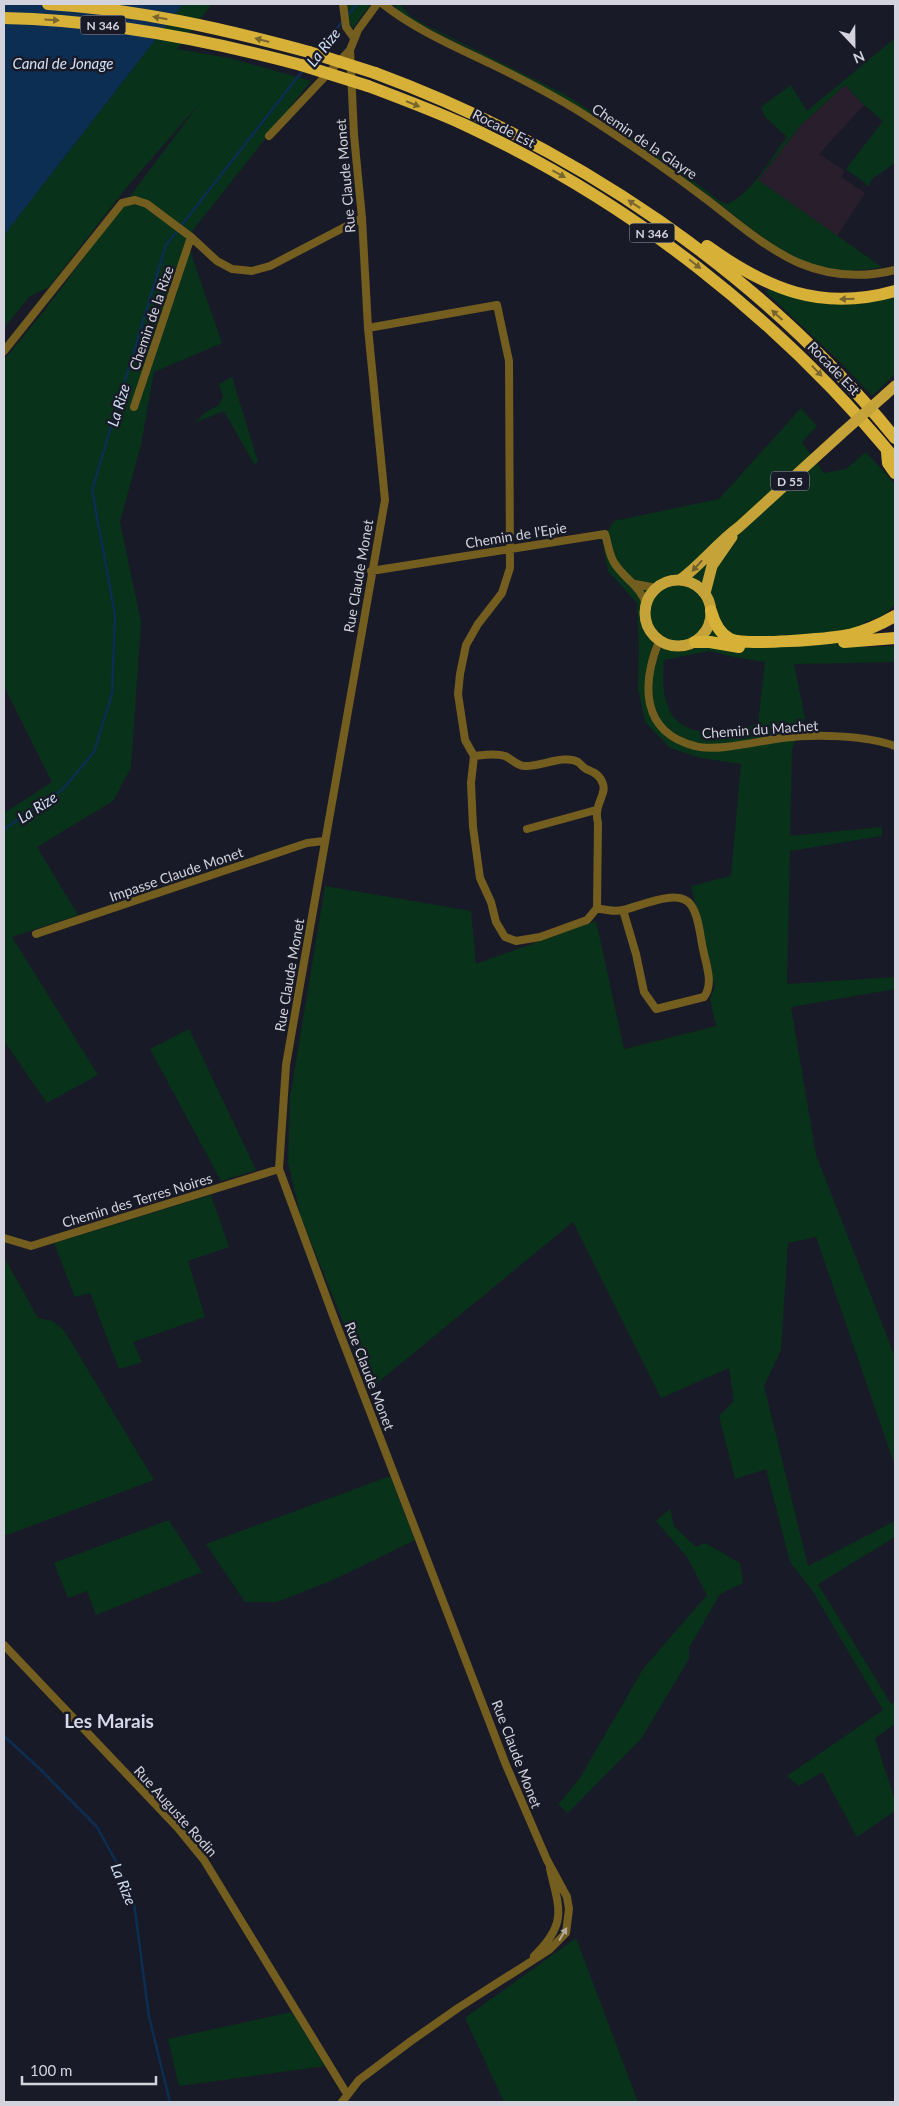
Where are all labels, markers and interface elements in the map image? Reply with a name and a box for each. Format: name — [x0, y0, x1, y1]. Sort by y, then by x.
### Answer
one-way arrow — [152, 13, 168, 21]
road number: N 346 — [80, 16, 126, 34]
one-way arrow — [45, 17, 61, 25]
north arrow — [829, 20, 879, 70]
water label: La Rize — [303, 24, 343, 70]
one-way arrow — [255, 35, 270, 43]
text: N — [851, 48, 867, 67]
water label: Canal de Jonage — [12, 54, 114, 72]
one-way arrow — [406, 100, 420, 108]
street label: Chemin de la Glayre — [589, 100, 701, 182]
street label: Rocade Est — [470, 105, 538, 151]
street label: Rue Claude Monet — [332, 118, 358, 234]
one-way arrow — [552, 170, 567, 178]
one-way arrow — [627, 199, 641, 208]
road number: N 346 — [630, 224, 674, 242]
one-way arrow — [688, 259, 701, 269]
street label: Chemin de la Rize — [125, 264, 177, 372]
one-way arrow — [839, 296, 855, 304]
one-way arrow — [770, 309, 783, 320]
street label: Rocade Est — [804, 338, 864, 398]
one-way arrow — [810, 365, 822, 377]
water label: La Rize — [103, 382, 133, 428]
road number: D 55 — [771, 472, 809, 491]
street label: Rue Claude Monet — [340, 518, 376, 634]
street label: Chemin de l'Epie — [464, 519, 568, 551]
one-way arrow — [691, 559, 703, 571]
street label: Chemin du Machet — [701, 716, 819, 742]
water label: La Rize — [14, 788, 60, 826]
street label: Impasse Claude Monet — [107, 843, 245, 905]
street label: Rue Claude Monet — [271, 917, 307, 1033]
street label: Chemin des Terres Noires — [60, 1169, 214, 1231]
street label: Rue Claude Monet — [342, 1320, 398, 1432]
street label: Rue Claude Monet — [489, 1698, 545, 1810]
district label: Les Marais — [64, 1709, 154, 1732]
street label: Rue Auguste Rodin — [131, 1762, 221, 1860]
water label: La Rize — [108, 1860, 140, 1908]
one-way arrow — [559, 1928, 568, 1941]
scale bar — [22, 2054, 156, 2086]
text: 100 m — [30, 2061, 72, 2079]

